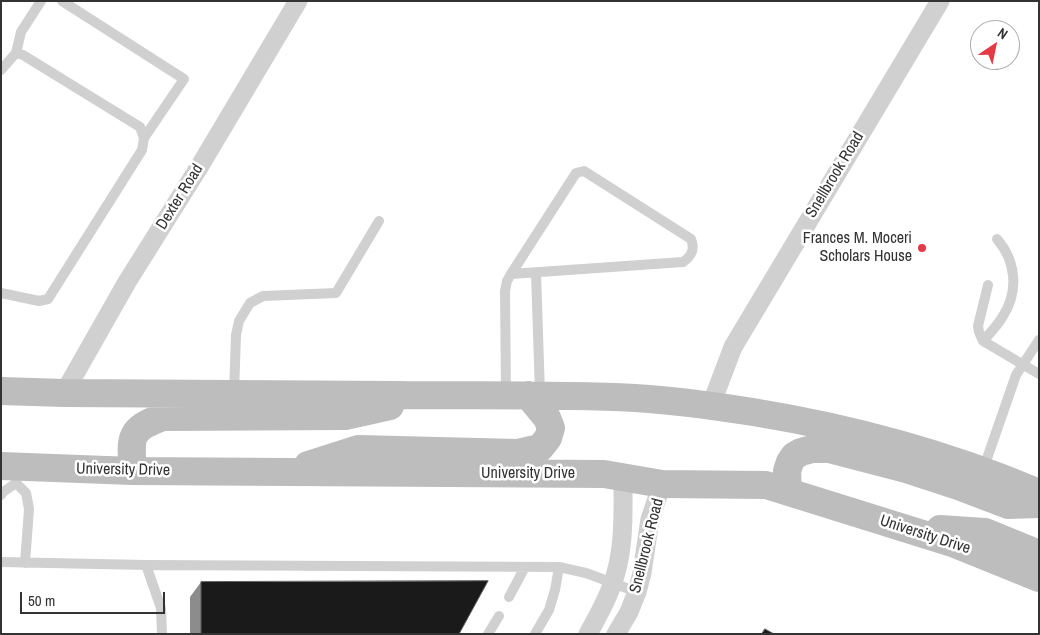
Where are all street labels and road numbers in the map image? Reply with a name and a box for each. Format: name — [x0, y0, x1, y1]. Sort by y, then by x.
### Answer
street label: Snellbrook Road — [802, 128, 868, 222]
street label: Dexter Road — [152, 161, 208, 233]
street label: University Drive — [76, 460, 170, 480]
street label: University Drive — [481, 464, 575, 484]
street label: Snellbrook Road — [626, 497, 668, 595]
street label: University Drive — [877, 511, 973, 559]

